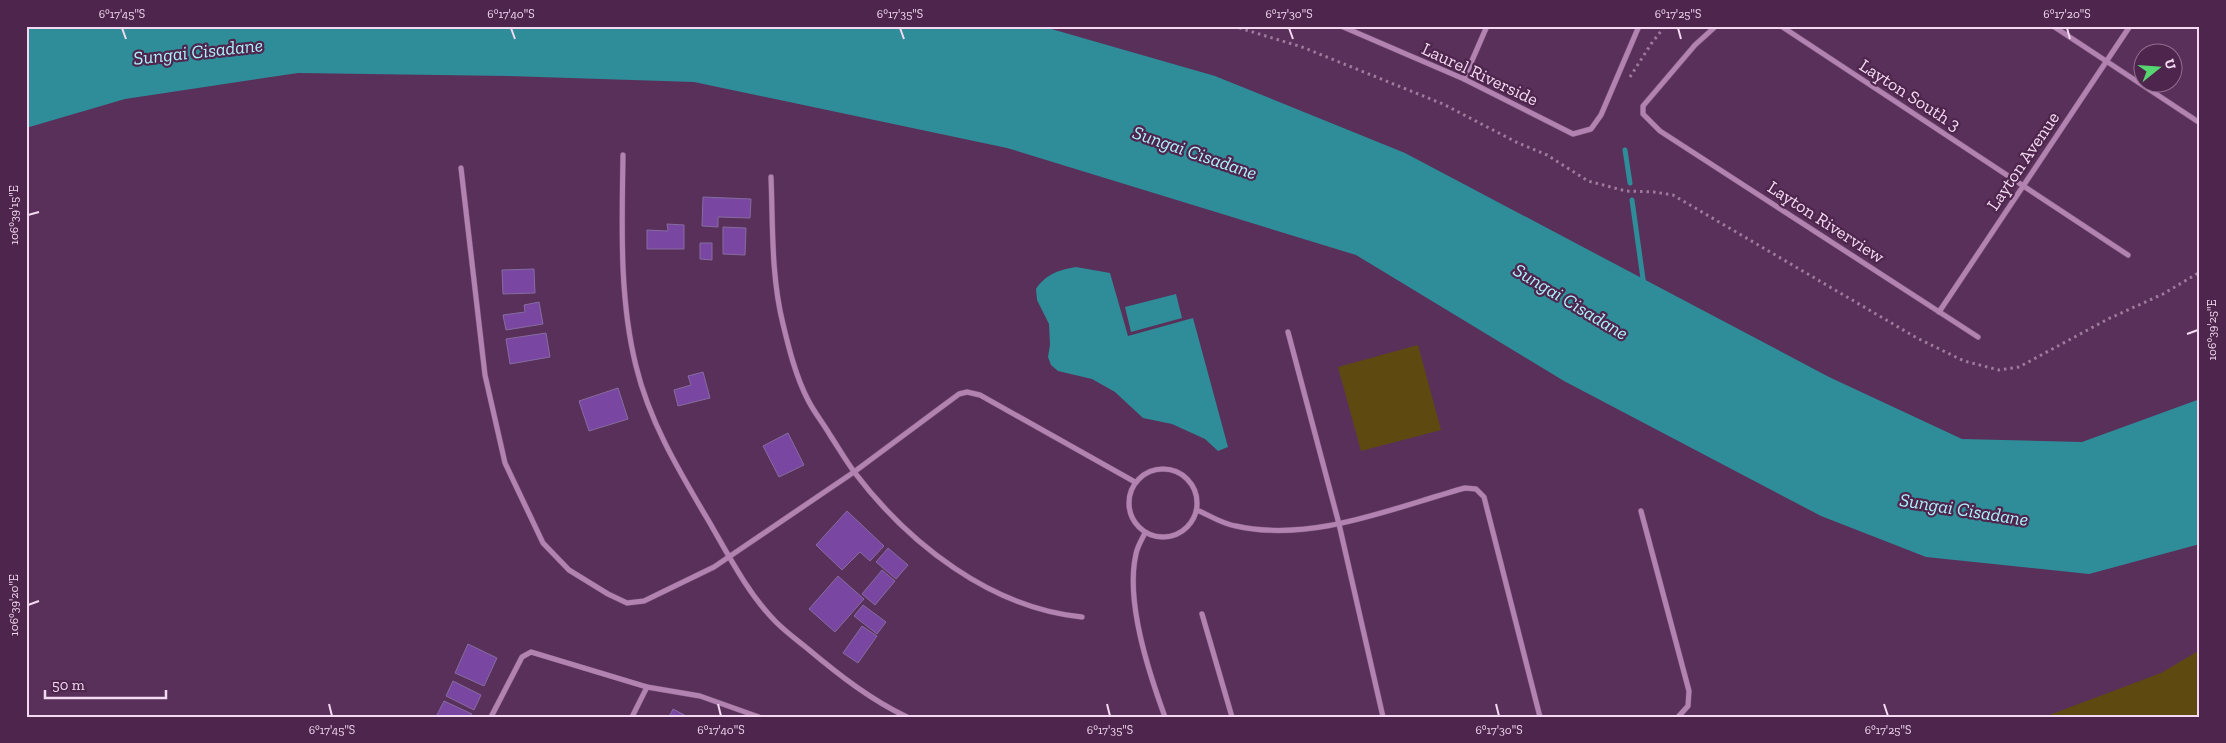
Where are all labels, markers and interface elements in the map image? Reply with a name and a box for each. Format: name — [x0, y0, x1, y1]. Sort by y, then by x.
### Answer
text: 6°17'45"S — [99, 7, 145, 21]
text: 6°17'40"S — [487, 7, 535, 21]
text: 6°17'35"S — [877, 7, 923, 21]
text: 6°17'30"S — [1265, 7, 1313, 21]
text: 6°17'25"S — [1655, 7, 1701, 21]
text: 6°17'20"S — [2043, 7, 2091, 21]
water label: Sungai Cisadane — [132, 33, 264, 70]
street label: Laurel Riverside — [1418, 37, 1542, 111]
north arrow — [2134, 42, 2184, 92]
street label: Layton South 3 — [1855, 54, 1965, 136]
text: U — [2160, 57, 2180, 72]
street label: Layton Avenue — [1982, 108, 2064, 214]
water label: Sungai Cisadane — [1130, 120, 1260, 185]
street label: Layton Riverview — [1764, 176, 1889, 268]
text: 106°39'15"E — [7, 185, 21, 245]
water label: Sungai Cisadane — [1509, 258, 1632, 345]
text: 106°39'25"E — [2205, 299, 2219, 361]
water label: Sungai Cisadane — [1898, 488, 2030, 531]
text: 106°39'20"E — [7, 574, 21, 636]
scale bar — [45, 668, 166, 700]
text: 50 m — [52, 676, 85, 694]
text: 6°17'45"S — [309, 723, 355, 737]
text: 6°17'40"S — [697, 723, 745, 737]
text: 6°17'35"S — [1087, 723, 1133, 737]
text: 6°17'30"S — [1475, 723, 1523, 737]
text: 6°17'25"S — [1865, 723, 1911, 737]

